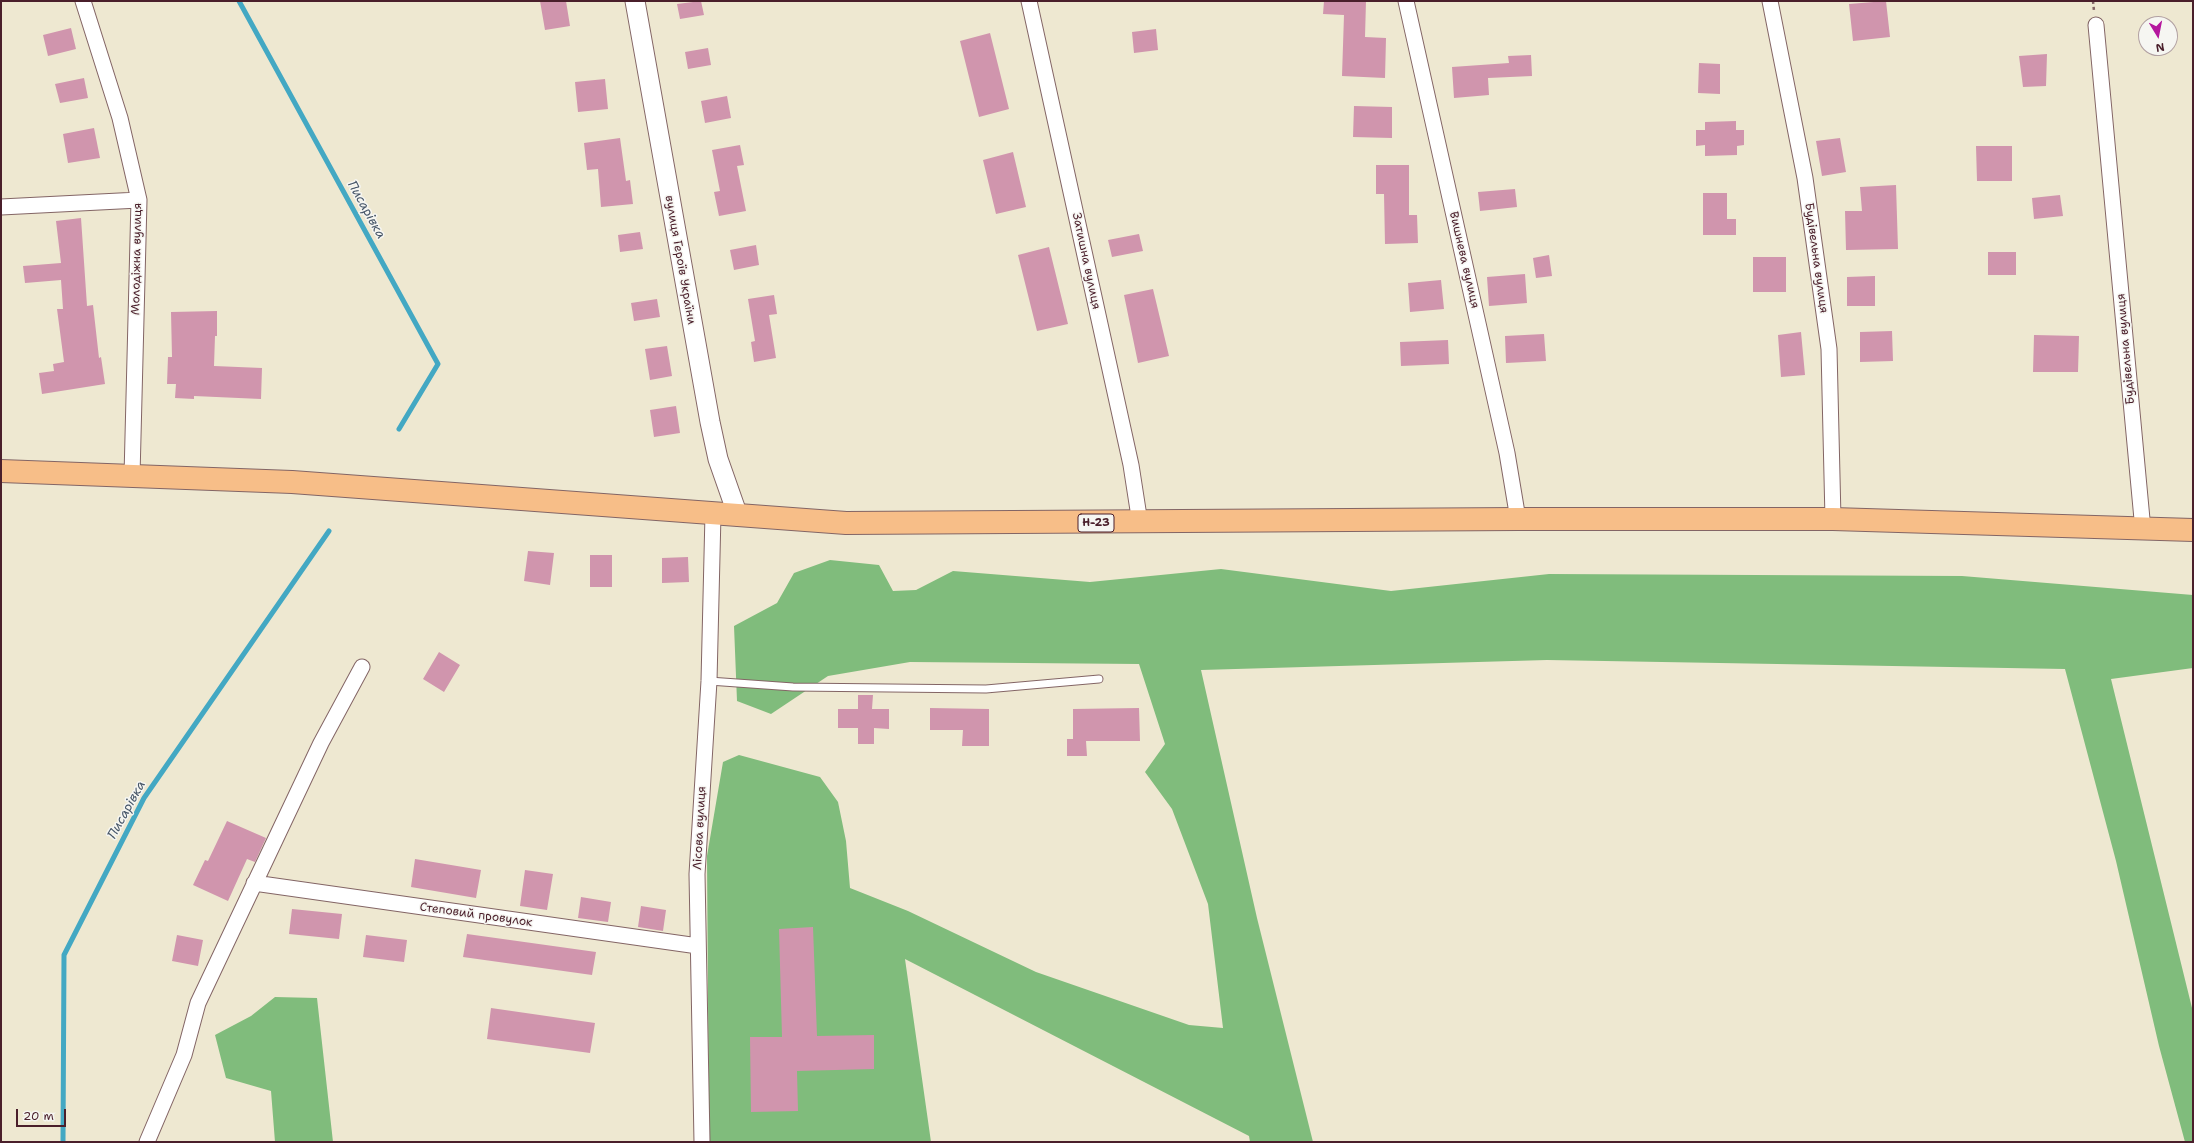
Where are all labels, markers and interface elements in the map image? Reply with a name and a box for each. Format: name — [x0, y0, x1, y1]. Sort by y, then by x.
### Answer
north arrow — [2138, 16, 2178, 56]
text: N — [2154, 39, 2166, 55]
water label: Писарівка — [344, 178, 388, 242]
street label: вулиця Героїв України — [662, 194, 698, 326]
street label: Будівельна вулиця — [1801, 202, 1831, 314]
street label: Молодіжна вулиця — [129, 203, 145, 315]
street label: Вишнева вулиця — [1446, 210, 1482, 310]
street label: Затишна вулиця — [1069, 211, 1103, 311]
street label: Будівельна вулиця — [2114, 293, 2138, 405]
road number: Н-23 — [1078, 514, 1114, 532]
water label: Писарівка — [105, 778, 149, 842]
street label: Лісова вулиця — [691, 786, 709, 870]
street label: Степовий провулок — [419, 900, 533, 930]
scale bar — [18, 1101, 68, 1127]
text: 20 m — [23, 1108, 54, 1124]

